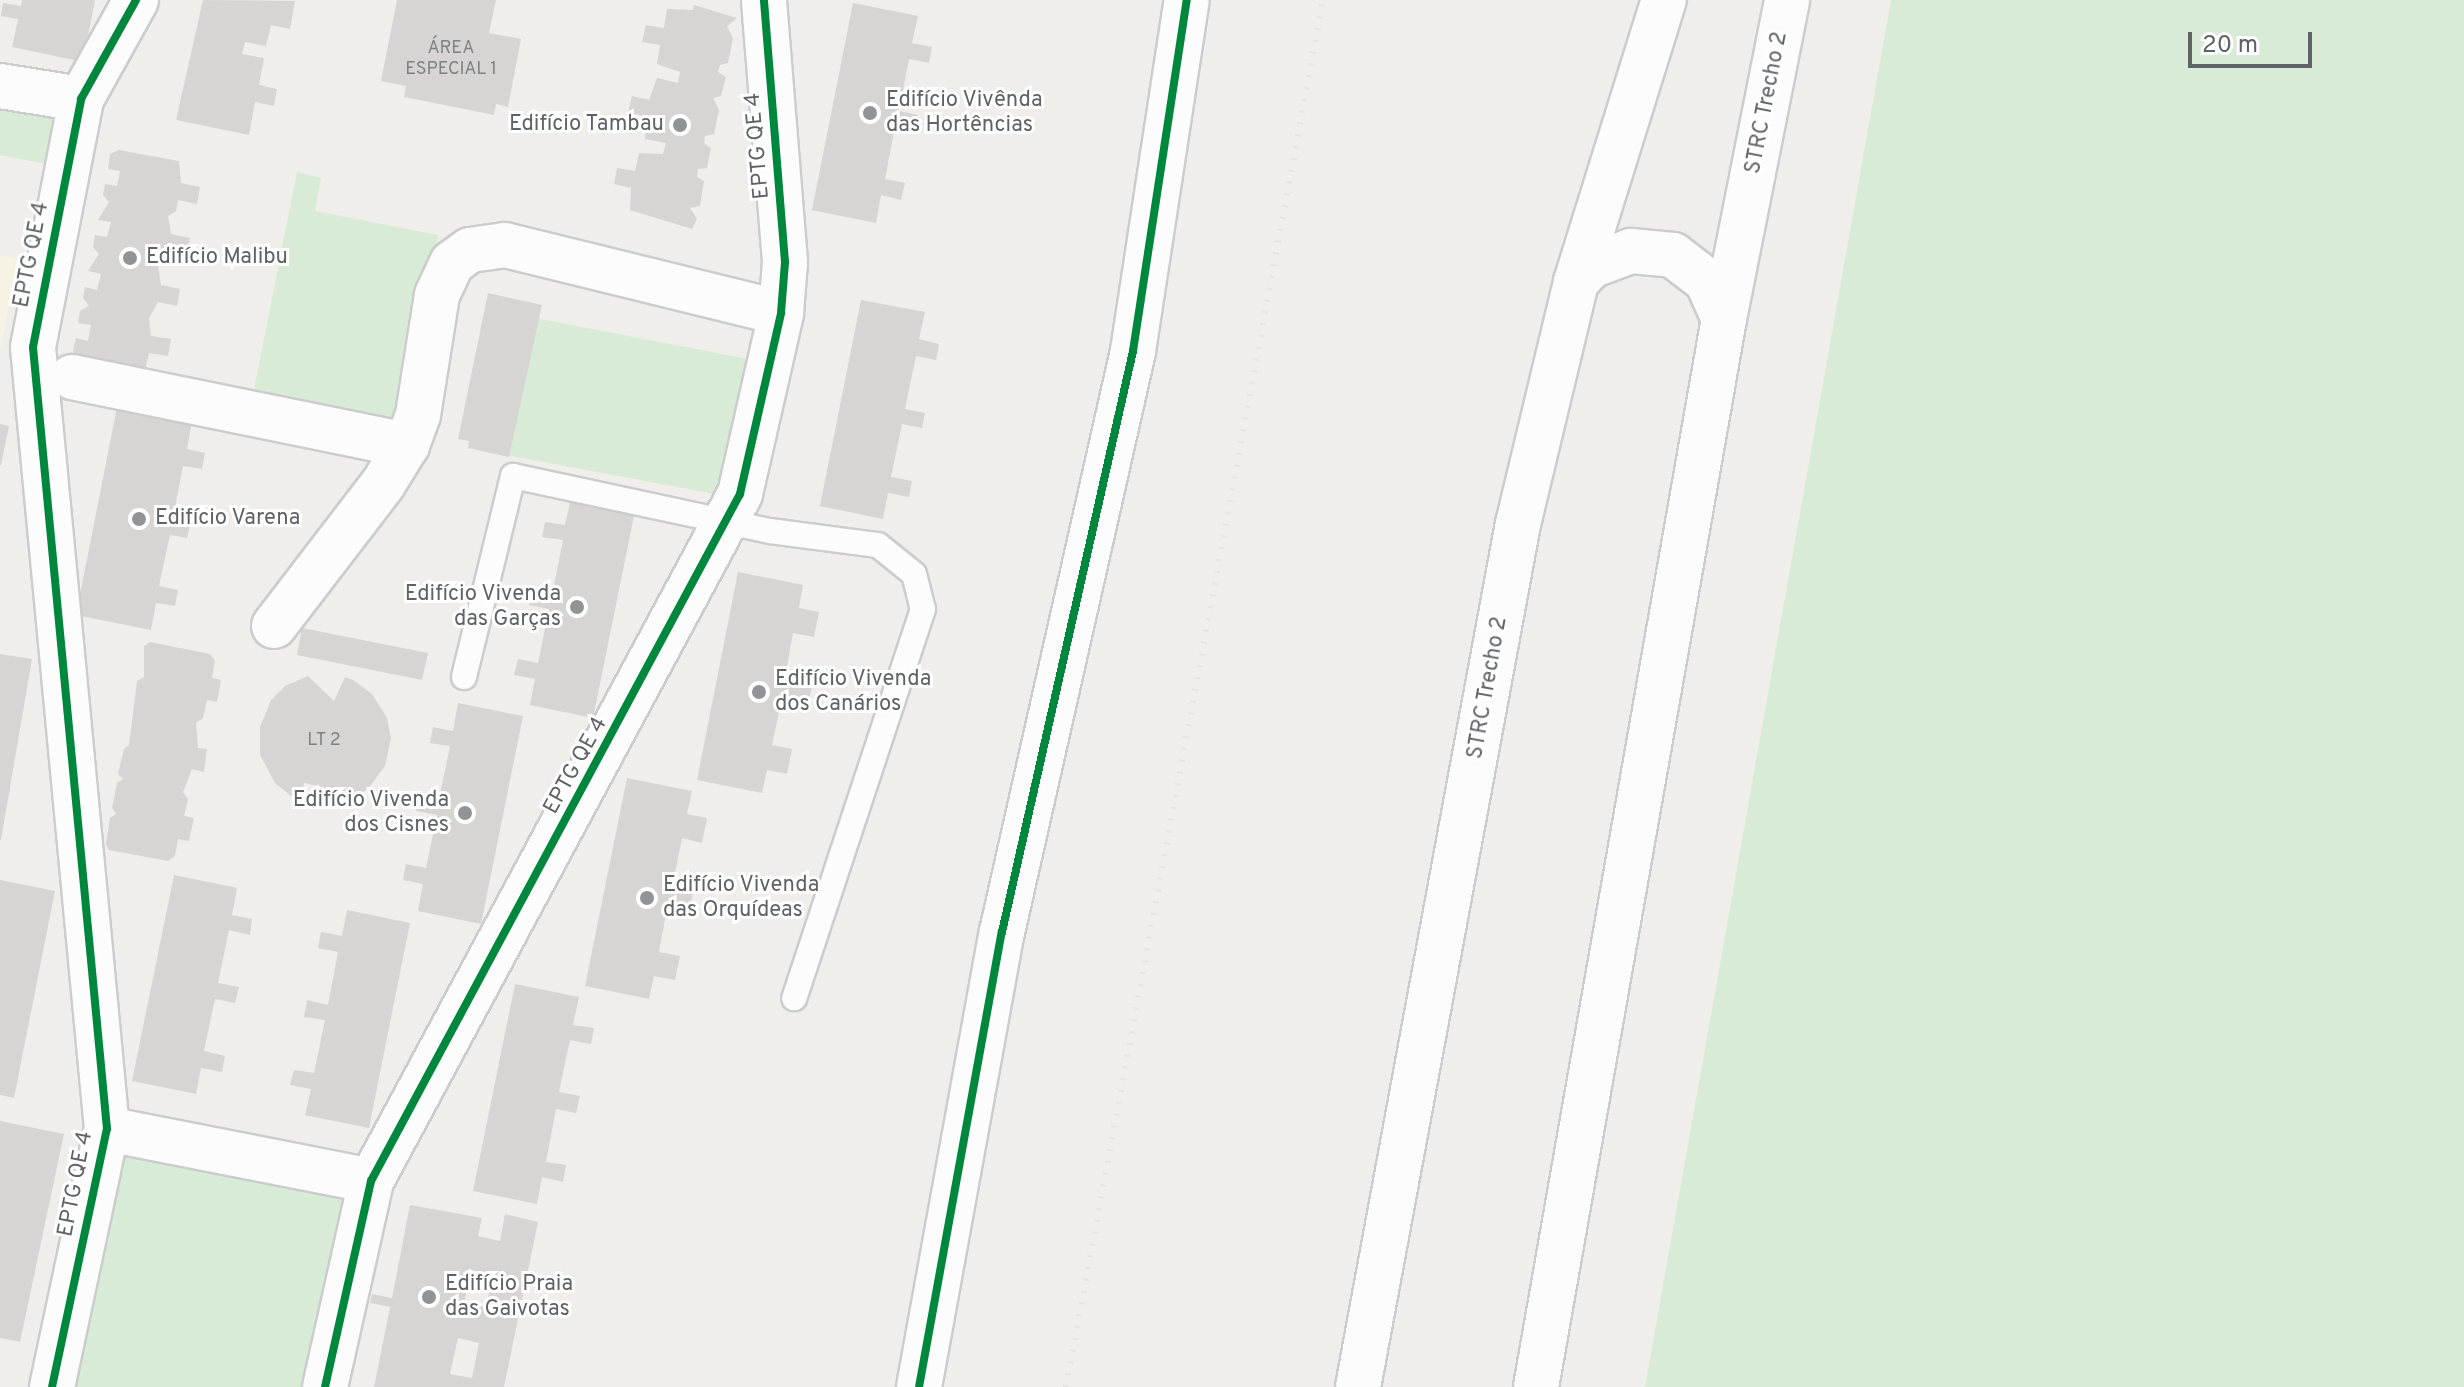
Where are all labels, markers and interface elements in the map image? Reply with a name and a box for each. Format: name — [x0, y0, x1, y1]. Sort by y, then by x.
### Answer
scale bar — [2192, 16, 2316, 66]
street label: STRC Trecho 2 — [1740, 29, 1794, 177]
text: 20 m — [2202, 31, 2258, 61]
house number: ÁREA ESPECIAL 1 — [405, 39, 497, 82]
place label: Edifício Vivênda das Hortências — [886, 87, 1043, 138]
street label: EPTG QE 4 — [740, 92, 776, 200]
marker: Edifício Vivênda das Hortências — [861, 104, 879, 122]
place label: Edifício Tambau — [508, 112, 664, 138]
marker: Edifício Tambau — [671, 116, 689, 134]
street label: EPTG QE 4 — [9, 200, 55, 310]
place label: Edifício Malibu — [146, 245, 288, 271]
marker: Edifício Malibu — [121, 249, 139, 267]
place label: Edifício Varena — [155, 506, 301, 532]
marker: Edifício Varena — [130, 510, 148, 528]
place label: Edifício Vivenda das Garças — [404, 581, 561, 632]
marker: Edifício Vivenda das Garças — [568, 598, 586, 616]
street label: STRC Trecho 2 — [1462, 614, 1514, 762]
place label: Edifício Vivenda dos Canários — [775, 666, 932, 718]
marker: Edifício Vivenda dos Canários — [750, 683, 768, 701]
street label: EPTG QE 4 — [539, 713, 613, 819]
house number: LT 2 — [307, 730, 341, 752]
place label: Edifício Vivenda dos Cisnes — [292, 787, 449, 838]
marker: Edifício Vivenda dos Cisnes — [456, 804, 474, 822]
place label: Edifício Vivenda das Orquídeas — [663, 872, 820, 924]
marker: Edifício Vivenda das Orquídeas — [638, 889, 656, 907]
street label: EPTG QE 4 — [53, 1129, 99, 1239]
place label: Edifício Praia das Gaivotas — [445, 1271, 573, 1322]
marker: Edifício Praia das Gaivotas — [420, 1288, 438, 1306]

